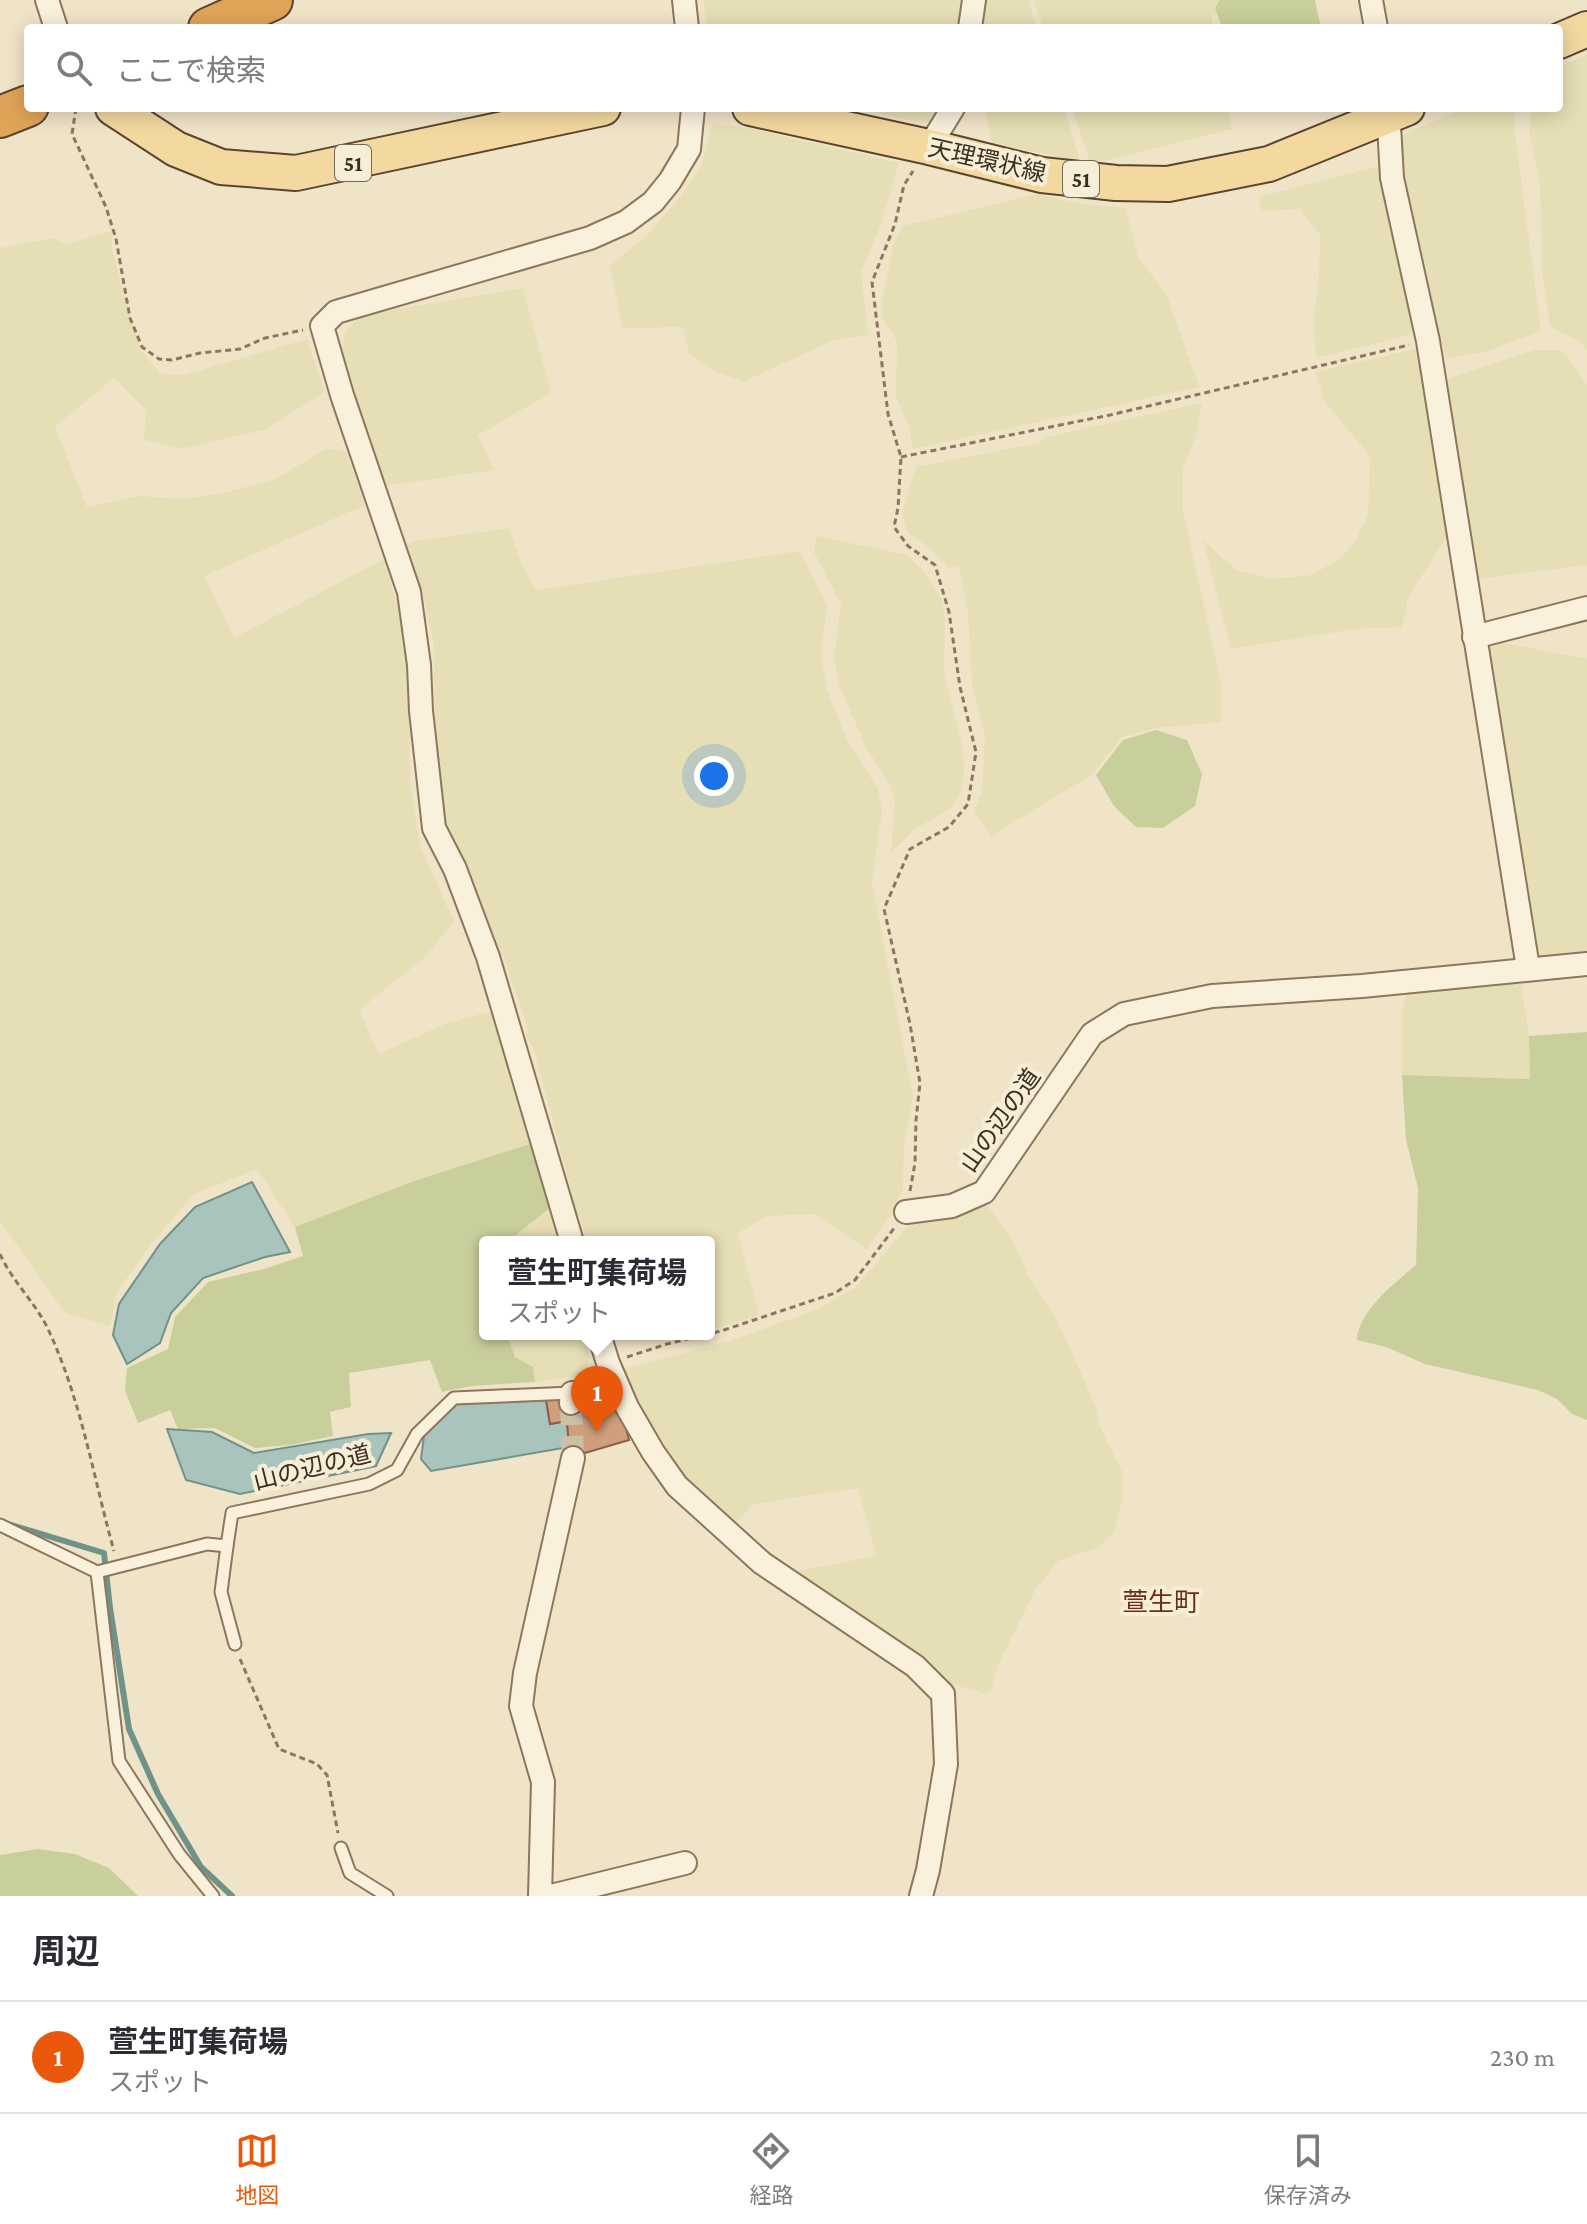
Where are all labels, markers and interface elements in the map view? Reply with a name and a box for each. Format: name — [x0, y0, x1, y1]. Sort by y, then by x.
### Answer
search box — [24, 24, 1563, 112]
icon: search — [52, 46, 96, 90]
text: ここで検索 — [116, 54, 266, 87]
street label: 天理環状線 — [926, 133, 1048, 187]
road number: 51 — [335, 145, 371, 181]
road number: 51 — [1063, 161, 1099, 197]
your location — [694, 756, 734, 796]
street label: 山の辺の道 — [955, 1063, 1045, 1177]
popup — [479, 1236, 715, 1340]
text: 萱生町集荷場 — [507, 1256, 687, 1289]
text: スポット — [507, 1299, 611, 1328]
pin: 1 — [571, 1366, 623, 1432]
street label: 山の辺の道 — [251, 1439, 373, 1495]
district label: 萱生町 — [1122, 1588, 1200, 1617]
text: 周辺 — [32, 1933, 100, 1970]
text: 萱生町集荷場 — [108, 2025, 288, 2058]
text: 1 — [53, 2043, 63, 2072]
text: 230 m — [1490, 2043, 1555, 2072]
text: スポット — [108, 2068, 212, 2097]
tab: 地図 — [235, 2129, 279, 2209]
tab: 経路 — [749, 2129, 794, 2209]
tab: 保存済み — [1264, 2129, 1352, 2209]

